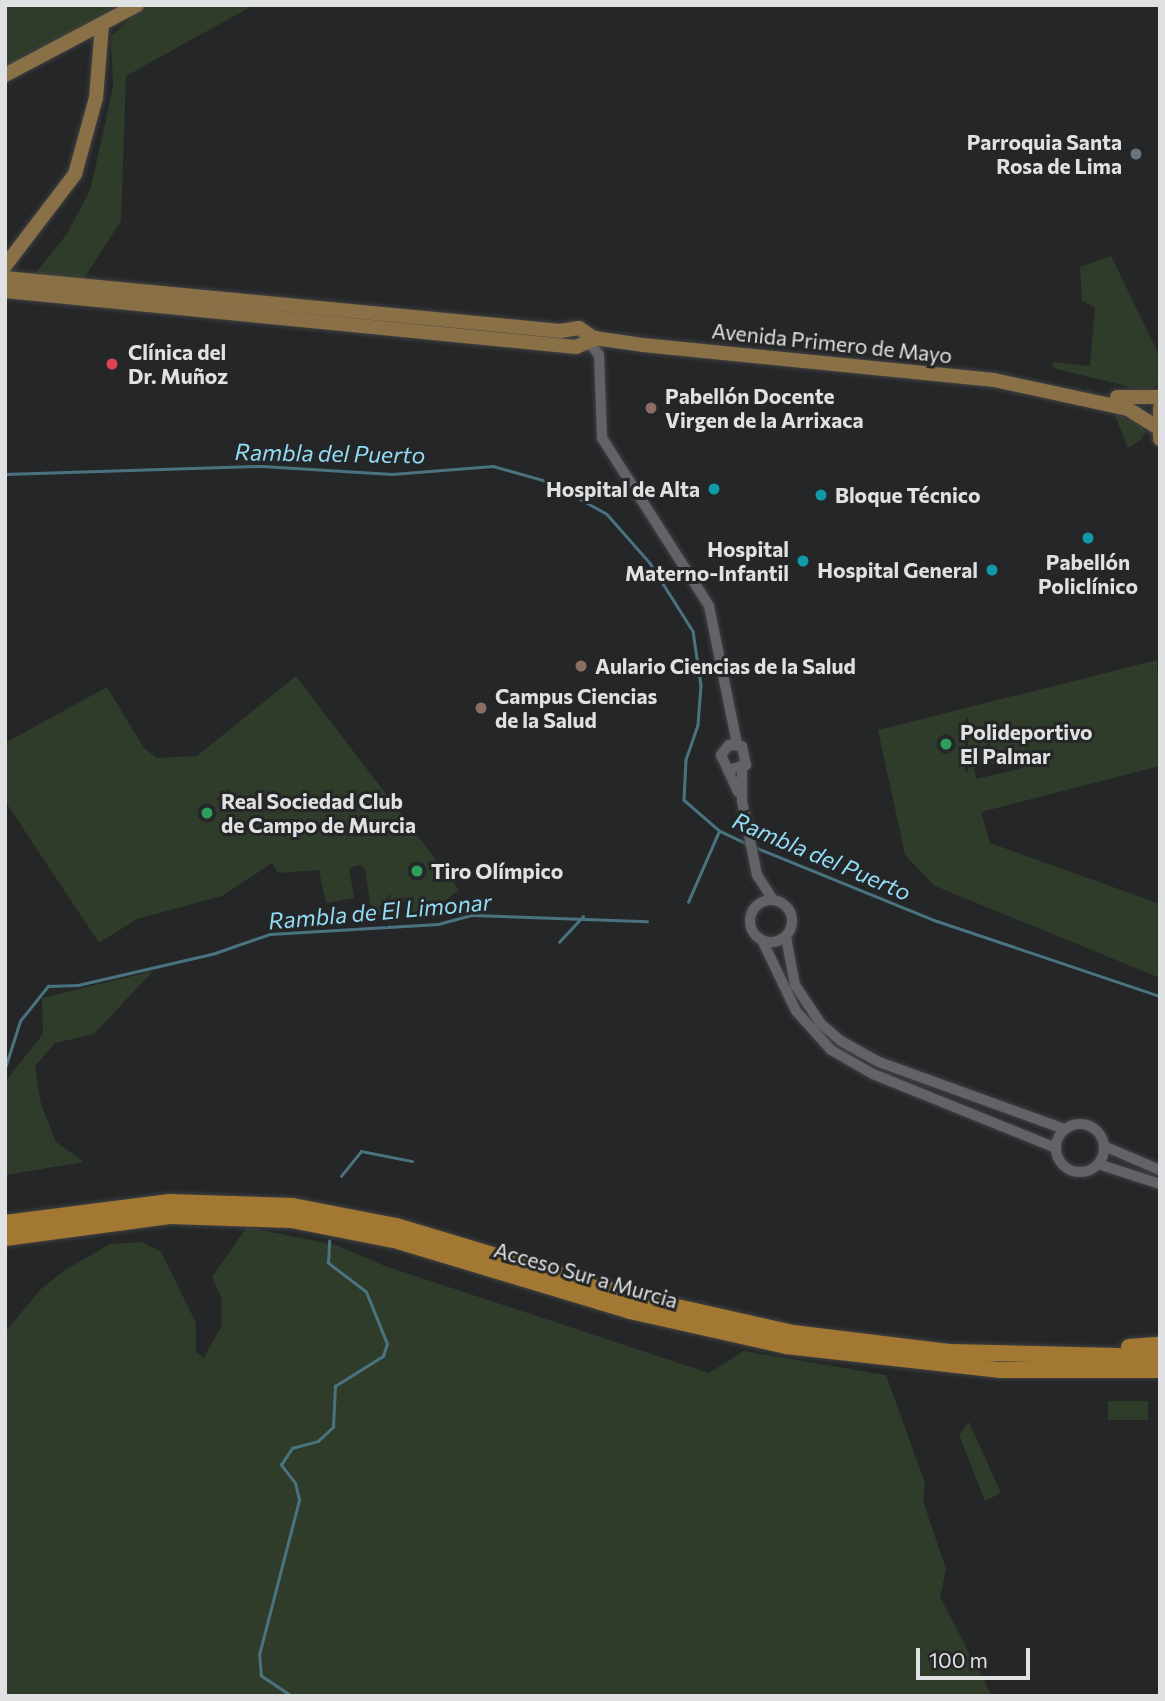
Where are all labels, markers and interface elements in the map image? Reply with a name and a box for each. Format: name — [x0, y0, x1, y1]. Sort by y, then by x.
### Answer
place label: Parroquia Santa Rosa de Lima — [967, 129, 1122, 179]
marker: Parroquia Santa Rosa de Lima — [1128, 146, 1144, 162]
street label: Avenida Primero de Mayo — [711, 318, 953, 368]
place label: Clínica del Dr. Muñoz — [128, 339, 228, 389]
marker: Clínica del Dr. Muñoz — [102, 354, 122, 374]
place label: Pabellón Docente Virgen de la Arrixaca — [665, 383, 864, 433]
marker: Pabellón Docente Virgen de la Arrixaca — [643, 400, 659, 416]
water label: Rambla del Puerto — [234, 438, 426, 468]
place label: Hospital de Alta — [546, 476, 700, 502]
marker: Hospital de Alta — [706, 481, 722, 497]
place label: Bloque Técnico — [835, 482, 981, 508]
marker: Bloque Técnico — [813, 487, 829, 503]
marker: Pabellón Policlínico — [1080, 530, 1096, 546]
place label: Hospital Materno-Infantil — [625, 536, 789, 586]
place label: Pabellón Policlínico — [1038, 549, 1138, 599]
marker: Hospital Materno-Infantil — [795, 553, 811, 569]
place label: Hospital General — [817, 557, 978, 583]
marker: Hospital General — [984, 562, 1000, 578]
place label: Aulario Ciencias de la Salud — [595, 653, 856, 679]
marker: Aulario Ciencias de la Salud — [573, 658, 589, 674]
place label: Campus Ciencias de la Salud — [495, 683, 657, 733]
marker: Campus Ciencias de la Salud — [473, 700, 489, 716]
place label: Polideportivo El Palmar — [960, 719, 1093, 769]
marker: Polideportivo El Palmar — [938, 736, 954, 752]
place label: Real Sociedad Club de Campo de Murcia — [221, 788, 416, 838]
marker: Real Sociedad Club de Campo de Murcia — [199, 805, 215, 821]
water label: Rambla del Puerto — [729, 806, 915, 906]
place label: Tiro Olímpico — [431, 858, 563, 884]
marker: Tiro Olímpico — [409, 863, 425, 879]
water label: Rambla de El Limonar — [267, 887, 493, 935]
street label: Acceso Sur a Murcia — [491, 1237, 681, 1313]
scale bar — [920, 1634, 1034, 1678]
text: 100 m — [929, 1647, 988, 1672]

